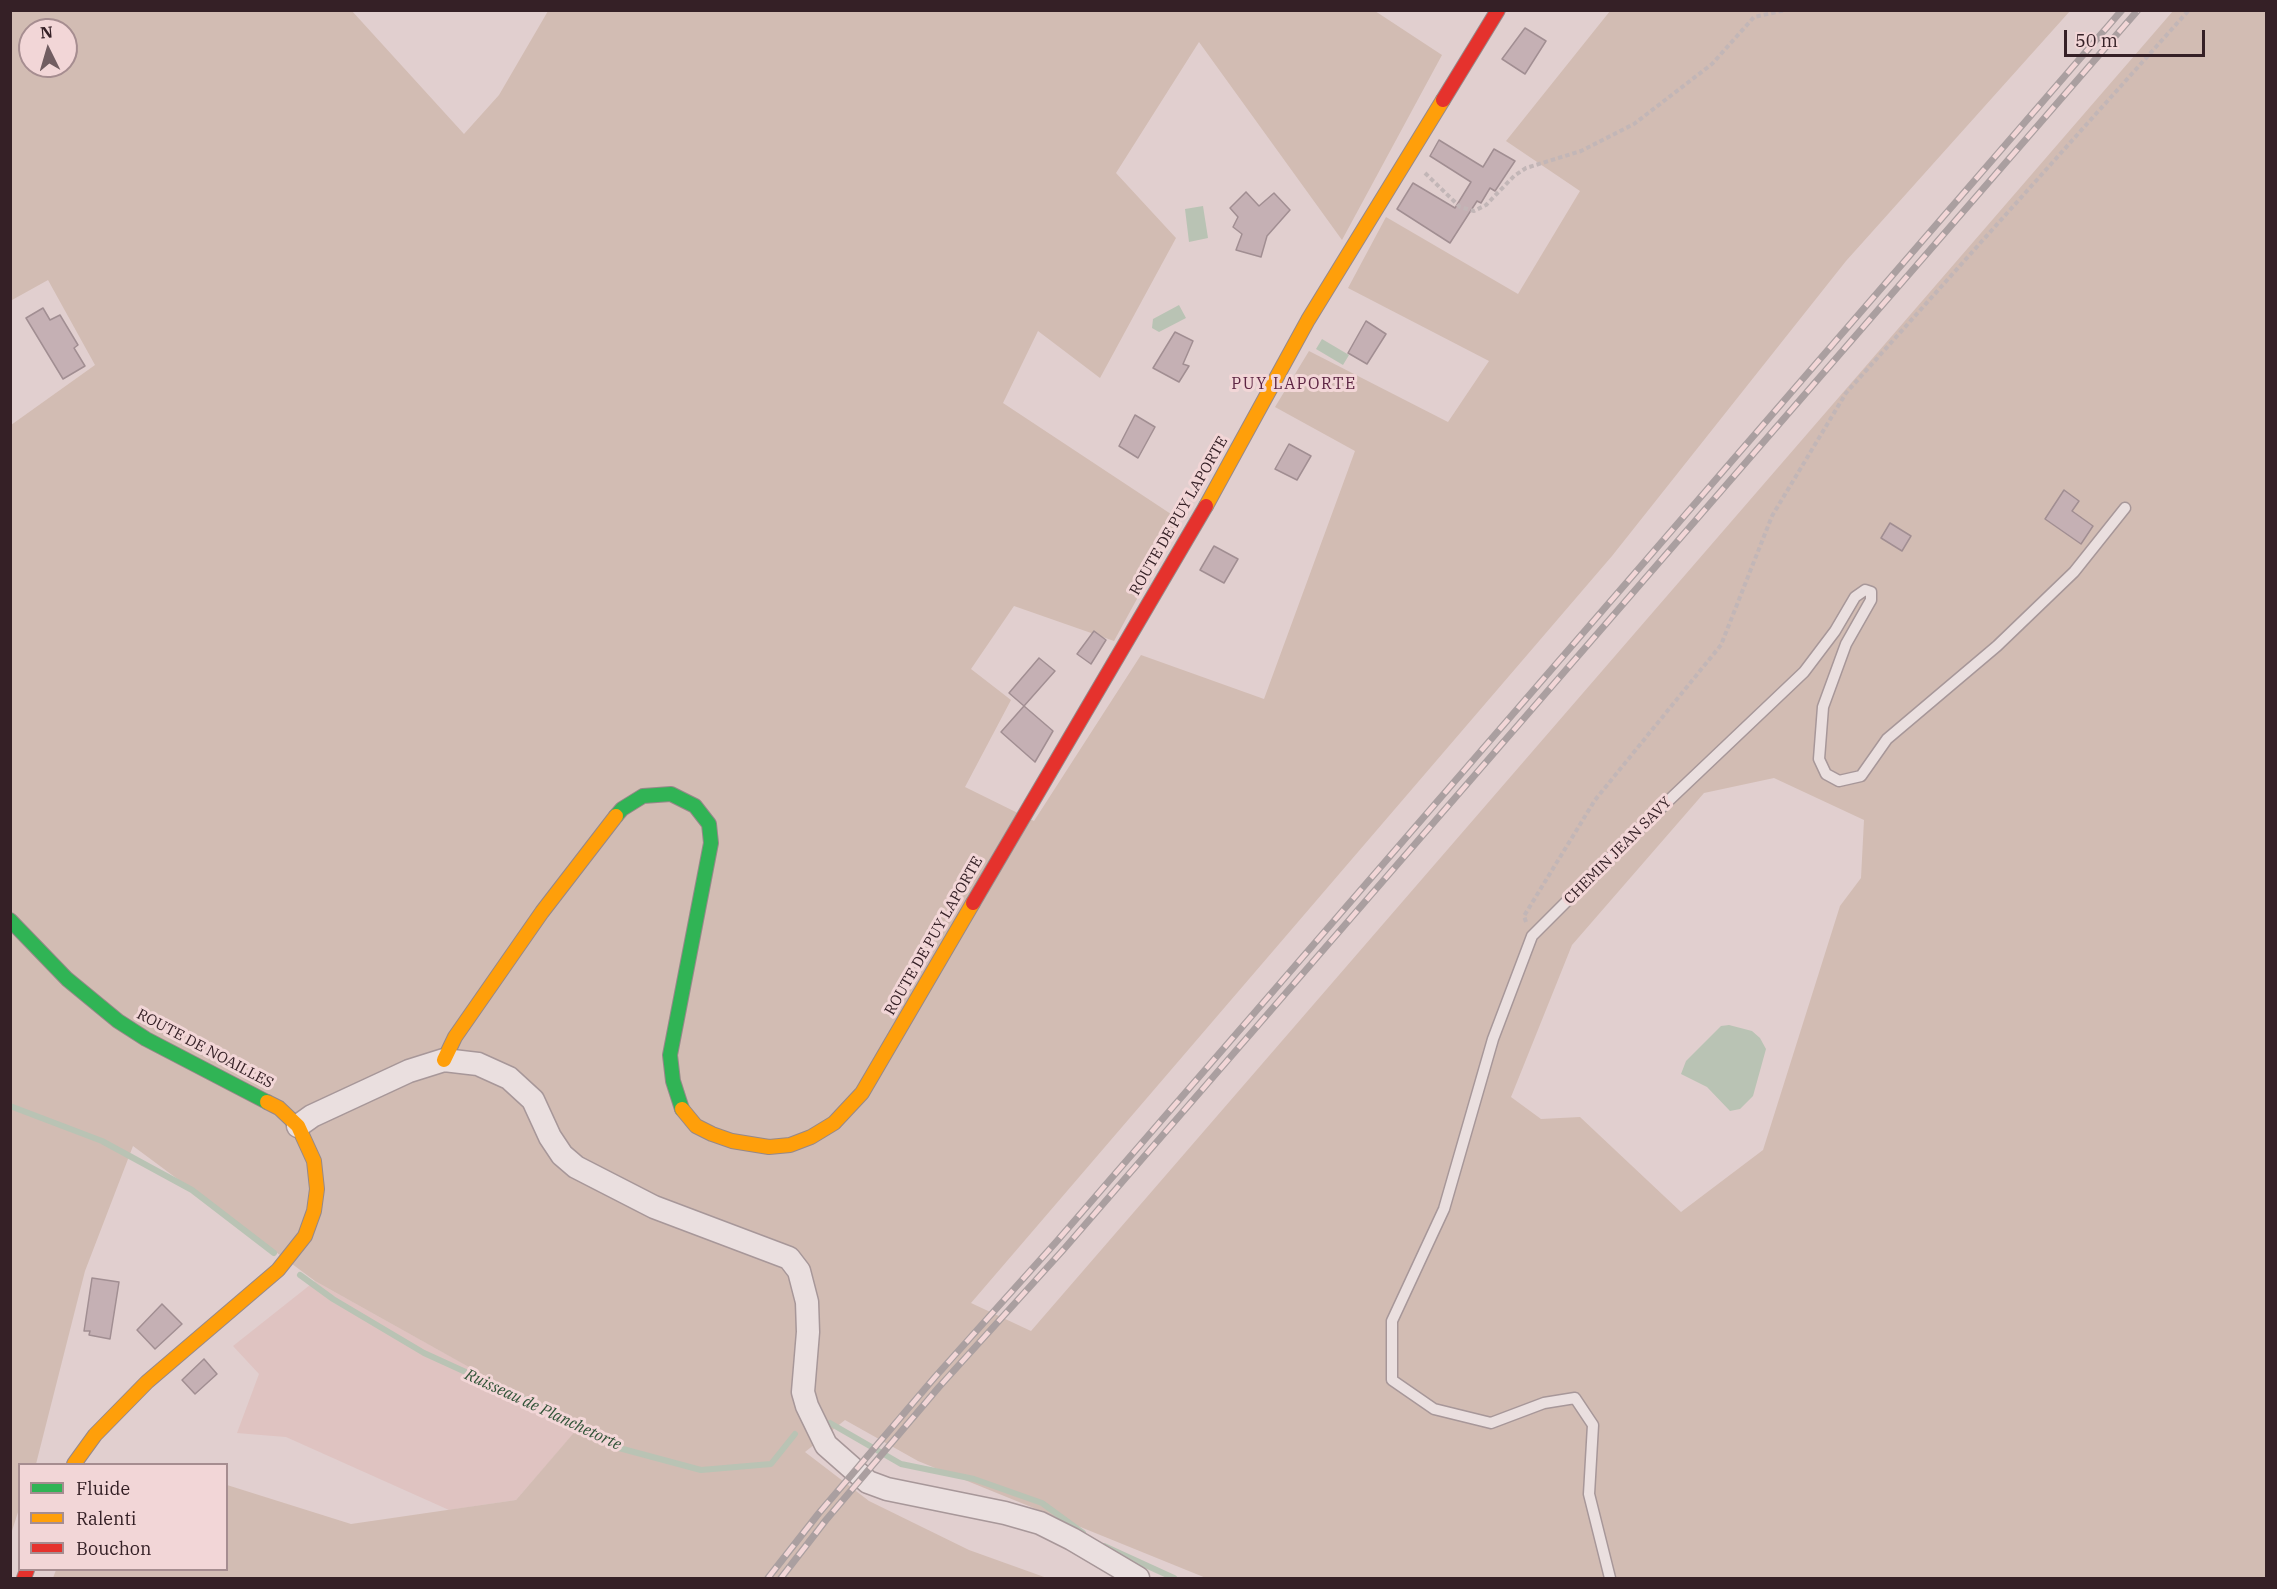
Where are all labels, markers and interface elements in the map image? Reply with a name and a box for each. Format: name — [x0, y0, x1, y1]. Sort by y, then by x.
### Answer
north arrow — [18, 18, 78, 78]
scale bar — [2067, 18, 2208, 56]
text: N — [39, 22, 54, 43]
text: 50 m — [2075, 29, 2118, 52]
district label: PUY LAPORTE — [1231, 374, 1357, 394]
street label: ROUTE DE PUY LAPORTE — [1126, 433, 1232, 599]
street label: CHEMIN JEAN SAVY — [1561, 794, 1675, 908]
street label: ROUTE DE PUY LAPORTE — [881, 853, 987, 1019]
street label: ROUTE DE NOAILLES — [134, 1005, 276, 1093]
water label: Ruisseau de Planchetorte — [462, 1365, 624, 1455]
legend — [18, 1463, 228, 1571]
text: Fluide — [76, 1477, 130, 1500]
text: Ralenti — [76, 1507, 137, 1530]
text: Bouchon — [76, 1537, 152, 1560]

